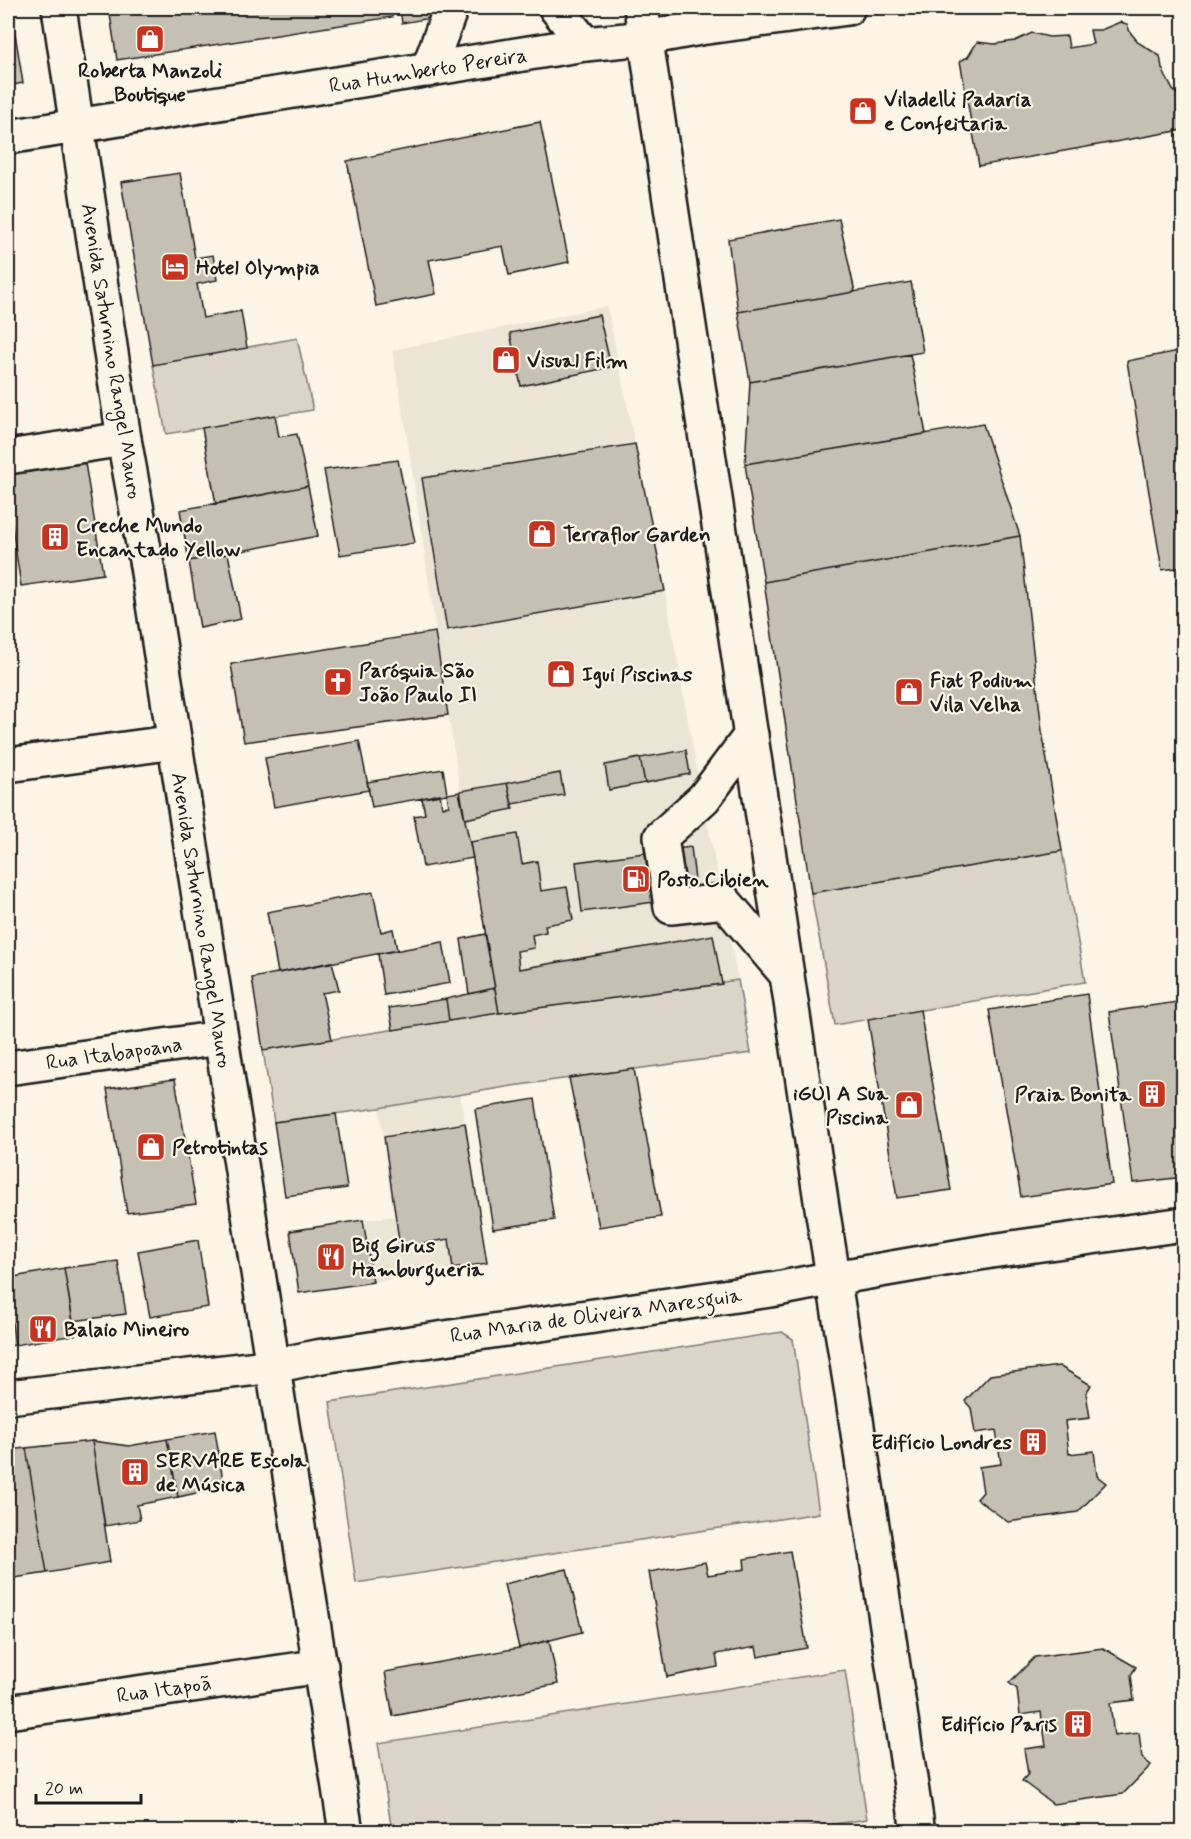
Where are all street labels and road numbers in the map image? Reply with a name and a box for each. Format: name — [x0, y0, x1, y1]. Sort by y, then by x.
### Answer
street label: Rua Humberto Pereira — [327, 42, 529, 100]
street label: Avenida Saturnino Rangel Mauro — [73, 201, 148, 501]
street label: Avenida Saturnino Rangel Mauro — [163, 770, 238, 1070]
street label: Rua Itabapoana — [44, 1031, 184, 1077]
street label: Rua Maria de Oliveira Maresguia — [449, 1282, 744, 1352]
street label: Rua Itapoã — [115, 1670, 213, 1710]

